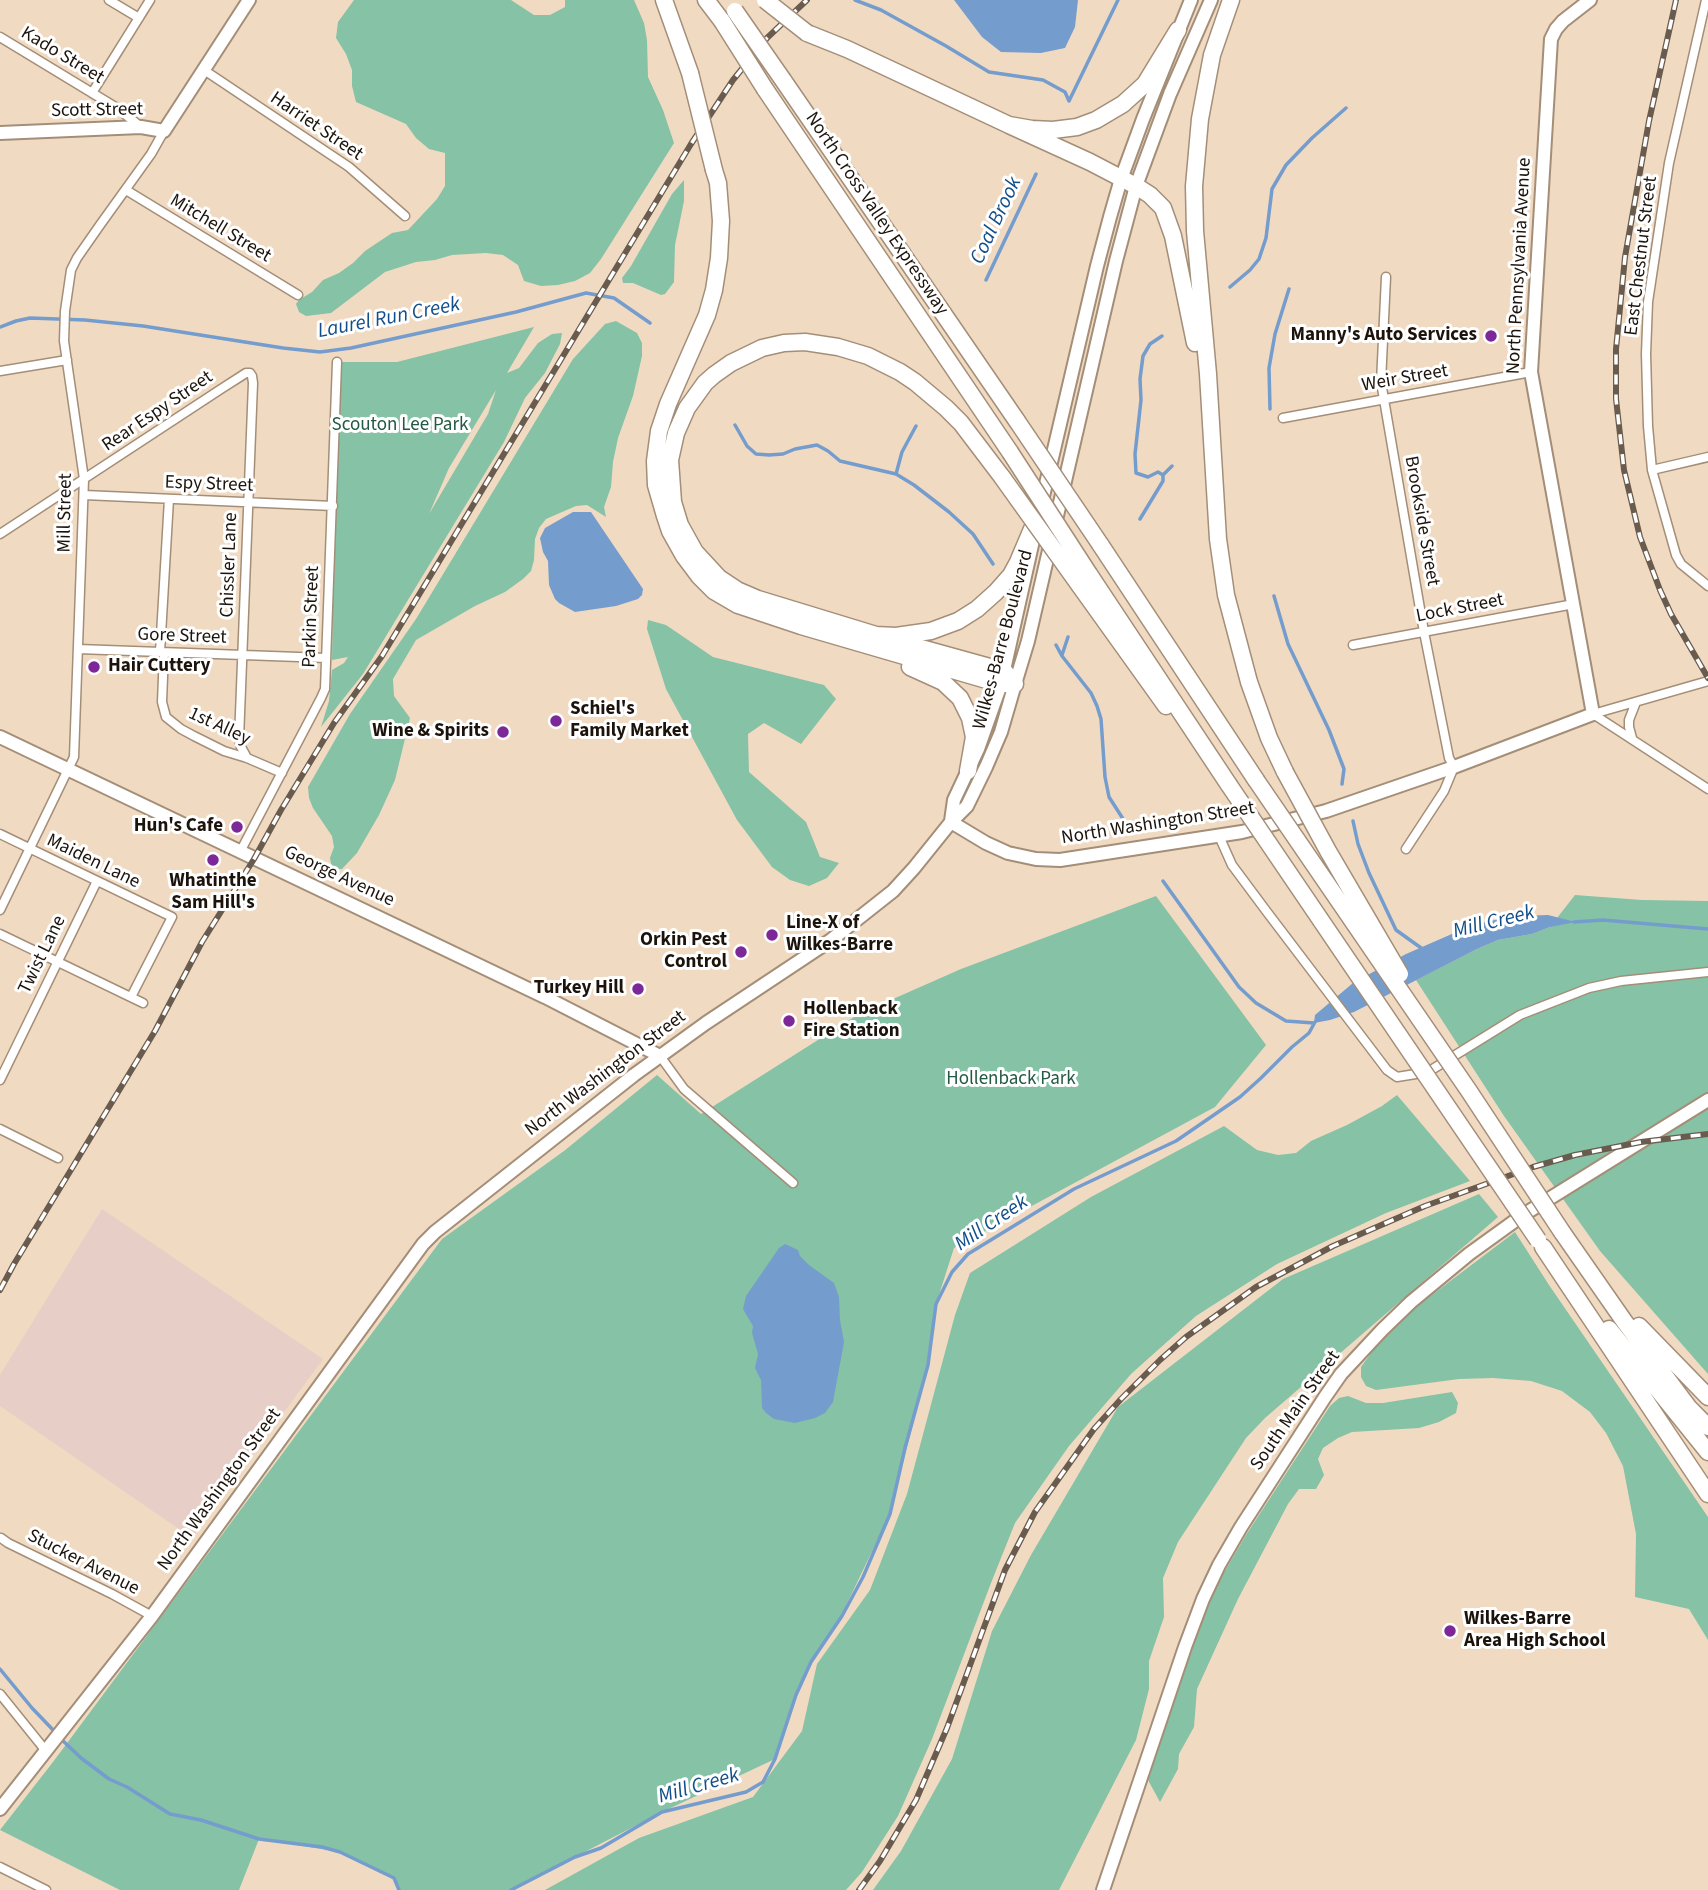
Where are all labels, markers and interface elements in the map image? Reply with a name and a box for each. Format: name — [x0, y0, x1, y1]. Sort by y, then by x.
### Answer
street label: Kado Street — [16, 22, 108, 90]
street label: Harriet Street — [265, 88, 367, 166]
street label: Scott Street — [51, 99, 143, 123]
street label: North Cross Valley Expressway — [799, 108, 953, 320]
street label: North Pennsylvania Avenue — [1503, 157, 1537, 375]
water label: Coal Brook — [966, 173, 1028, 269]
street label: East Chestnut Street — [1621, 175, 1663, 337]
street label: Mitchell Street — [165, 190, 275, 268]
water label: Laurel Run Creek — [316, 293, 462, 345]
place label: Manny's Auto Services — [1291, 325, 1477, 347]
marker: Manny's Auto Services — [1483, 328, 1499, 344]
street label: Weir Street — [1360, 360, 1450, 398]
street label: Rear Espy Street — [98, 367, 218, 457]
park label: Scouton Lee Park — [332, 415, 468, 437]
street label: Brookside Street — [1398, 454, 1444, 588]
street label: Espy Street — [164, 472, 254, 498]
street label: Mill Street — [54, 473, 78, 553]
street label: Chissler Lane — [217, 512, 243, 618]
street label: Wilkes-Barre Boulevard — [969, 548, 1039, 732]
street label: Parkin Street — [299, 566, 325, 668]
street label: Lock Street — [1414, 589, 1506, 629]
street label: Gore Street — [137, 624, 227, 650]
place label: Hair Cuttery — [108, 656, 210, 678]
marker: Hair Cuttery — [86, 659, 102, 675]
place label: Schiel's Family Market — [570, 699, 689, 743]
street label: 1st Alley — [184, 703, 254, 751]
marker: Schiel's Family Market — [548, 713, 564, 729]
place label: Wine & Spirits — [372, 721, 489, 743]
marker: Wine & Spirits — [495, 724, 511, 740]
street label: North Washington Street — [1060, 797, 1256, 851]
place label: Hun's Cafe — [134, 816, 223, 838]
marker: Hun's Cafe — [229, 819, 245, 835]
street label: Maiden Lane — [43, 830, 143, 894]
street label: George Avenue — [280, 842, 398, 912]
marker: Whatinthe Sam Hill's — [205, 852, 221, 868]
place label: Whatinthe Sam Hill's — [169, 871, 257, 915]
water label: Mill Creek — [1451, 901, 1537, 945]
street label: Twist Lane — [14, 912, 72, 998]
place label: Line-X of Wilkes-Barre — [786, 913, 893, 957]
marker: Line-X of Wilkes-Barre — [764, 927, 780, 943]
place label: Orkin Pest Control — [640, 930, 727, 974]
marker: Orkin Pest Control — [733, 944, 749, 960]
place label: Turkey Hill — [534, 978, 624, 1000]
marker: Turkey Hill — [630, 981, 646, 997]
place label: Hollenback Fire Station — [803, 999, 900, 1043]
street label: North Washington Street — [521, 1006, 691, 1142]
marker: Hollenback Fire Station — [781, 1013, 797, 1029]
park label: Hollenback Park — [946, 1069, 1076, 1091]
water label: Mill Creek — [951, 1190, 1033, 1258]
street label: South Main Street — [1246, 1347, 1346, 1475]
street label: North Washington Street — [153, 1404, 287, 1576]
street label: Stucker Avenue — [23, 1525, 143, 1601]
place label: Wilkes-Barre Area High School — [1464, 1609, 1605, 1653]
marker: Wilkes-Barre Area High School — [1442, 1623, 1458, 1639]
water label: Mill Creek — [656, 1763, 742, 1811]

